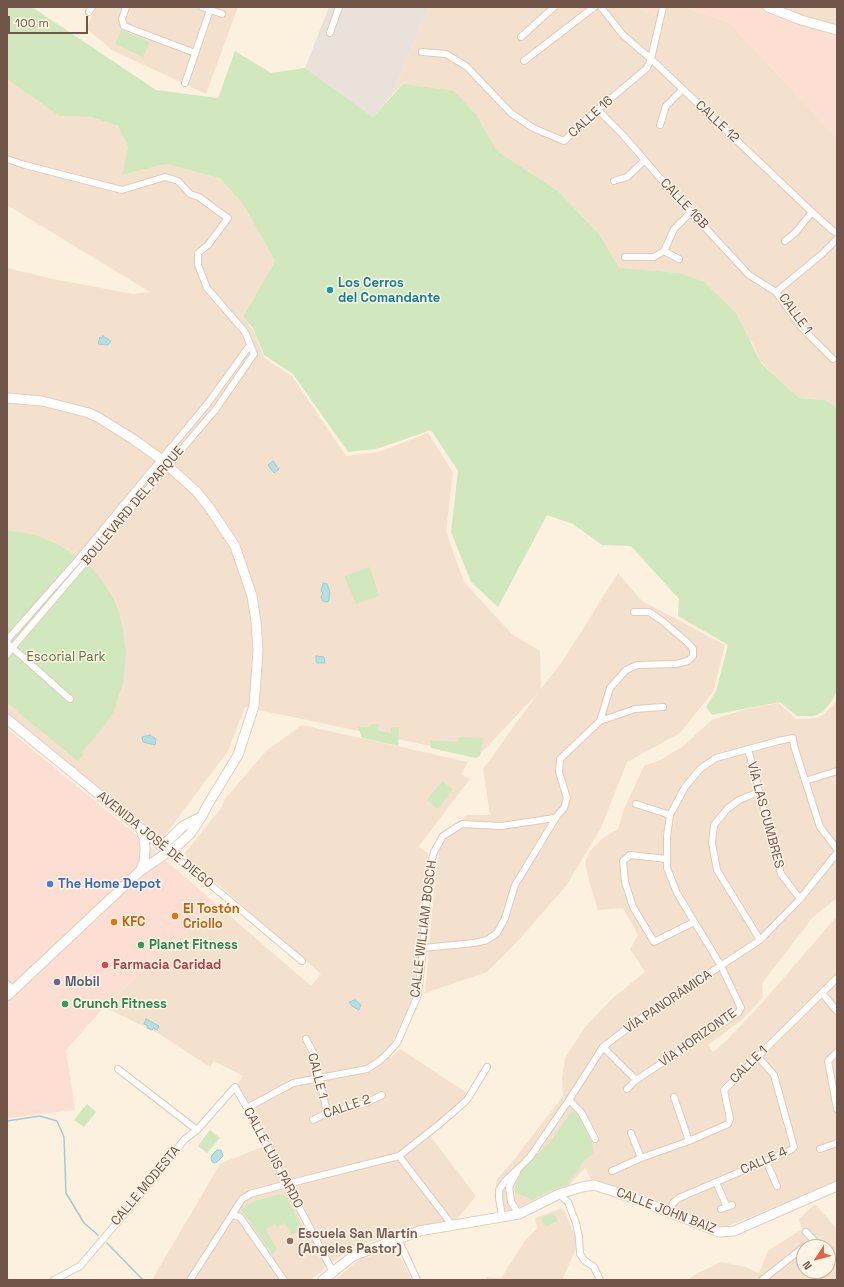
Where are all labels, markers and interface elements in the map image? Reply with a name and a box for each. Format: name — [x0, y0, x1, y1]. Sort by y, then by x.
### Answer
scale bar — [10, 8, 90, 34]
text: 100 m — [15, 15, 49, 31]
street label: CALLE 16 — [565, 93, 617, 141]
street label: CALLE 12 — [692, 98, 742, 146]
street label: CALLE 16B — [657, 176, 711, 232]
place label: Los Cerros del Comandante — [338, 275, 440, 306]
marker: Los Cerros del Comandante — [325, 285, 335, 295]
street label: CALLE 1 — [775, 291, 815, 337]
street label: BOULEVARD DEL PARQUE — [79, 443, 187, 569]
park label: Escorial Park — [26, 649, 106, 665]
street label: VÍA LAS CUMBRES — [743, 760, 787, 870]
street label: AVENIDA JOSÉ DE DIEGO — [94, 788, 216, 892]
street label: CALLE WILLIAM BOSCH — [408, 859, 440, 999]
place label: The Home Depot — [58, 876, 161, 892]
marker: The Home Depot — [45, 879, 55, 889]
place label: El Tostón Criollo — [183, 901, 240, 932]
marker: El Tostón Criollo — [170, 911, 180, 921]
place label: KFC — [122, 914, 145, 930]
marker: KFC — [109, 917, 119, 927]
place label: Planet Fitness — [149, 937, 238, 953]
marker: Planet Fitness — [136, 940, 146, 950]
place label: Farmacia Caridad — [113, 957, 221, 973]
marker: Farmacia Caridad — [100, 960, 110, 970]
street label: VÍA PANORÁMICA — [621, 967, 715, 1037]
place label: Mobil — [65, 974, 100, 990]
marker: Mobil — [52, 977, 62, 987]
place label: Crunch Fitness — [73, 996, 167, 1012]
marker: Crunch Fitness — [60, 999, 70, 1009]
street label: VÍA HORIZONTE — [656, 1006, 740, 1070]
street label: CALLE 1 — [727, 1043, 771, 1087]
street label: CALLE 1 — [304, 1051, 330, 1101]
street label: CALLE 2 — [321, 1092, 373, 1122]
street label: CALLE LUIS PARDO — [240, 1105, 306, 1211]
street label: CALLE MODESTA — [108, 1143, 184, 1229]
street label: CALLE 4 — [738, 1144, 790, 1178]
street label: CALLE JOHN BAIZ — [614, 1185, 718, 1237]
place label: Escuela San Martín (Angeles Pastor) — [298, 1226, 418, 1257]
marker: Escuela San Martín (Angeles Pastor) — [285, 1236, 295, 1246]
north arrow — [796, 1239, 836, 1279]
text: N — [799, 1258, 815, 1273]

